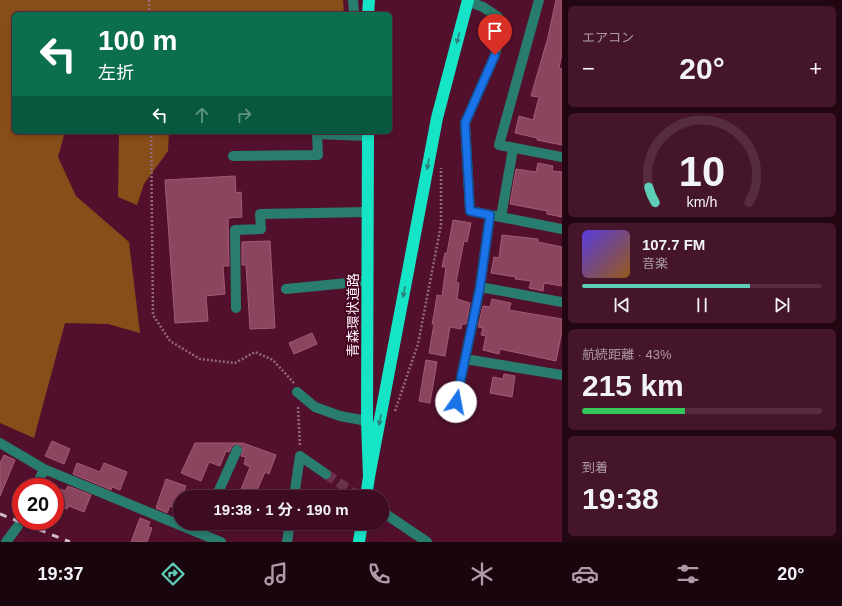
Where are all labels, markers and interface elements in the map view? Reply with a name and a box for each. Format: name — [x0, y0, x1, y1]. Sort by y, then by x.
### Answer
pin — [478, 14, 512, 55]
icon: arrive — [484, 20, 506, 42]
text: 100 m — [98, 25, 177, 56]
icon: left — [32, 28, 84, 80]
text: エアコン — [582, 30, 634, 45]
one-way arrow — [454, 31, 460, 44]
text: 20° — [679, 52, 725, 85]
text: − — [582, 56, 595, 81]
text: + — [809, 56, 822, 81]
text: 左折 — [98, 63, 134, 83]
icon: left — [149, 104, 171, 126]
icon: ahead — [191, 104, 213, 126]
icon: right — [233, 104, 255, 126]
text: 10 — [679, 147, 725, 194]
one-way arrow — [425, 158, 431, 170]
text: km/h — [687, 193, 718, 209]
text: 107.7 FM — [642, 236, 705, 253]
text: 音楽 — [642, 256, 668, 271]
street label: 青森環状道路 — [345, 273, 361, 357]
one-way arrow — [401, 286, 407, 298]
icon: previous — [611, 294, 633, 316]
icon: pause — [691, 294, 713, 316]
icon: next — [771, 294, 793, 316]
text: 航続距離 · 43% — [582, 347, 672, 362]
text: 215 km — [582, 369, 684, 402]
position arrow — [435, 381, 477, 423]
one-way arrow — [377, 414, 383, 426]
text: 到着 — [582, 460, 608, 475]
speed limit sign: 20 — [12, 478, 64, 530]
text: 19:38 — [582, 482, 659, 515]
text: 19:38 · 1 分 · 190 m — [213, 501, 349, 518]
icon: directions — [159, 560, 187, 588]
icon: music — [262, 560, 290, 588]
icon: phone — [365, 560, 393, 588]
icon: climate — [468, 560, 496, 588]
icon: car — [571, 560, 599, 588]
icon: filters — [674, 560, 702, 588]
text: 19:37 — [38, 564, 84, 584]
text: 20° — [777, 564, 804, 584]

